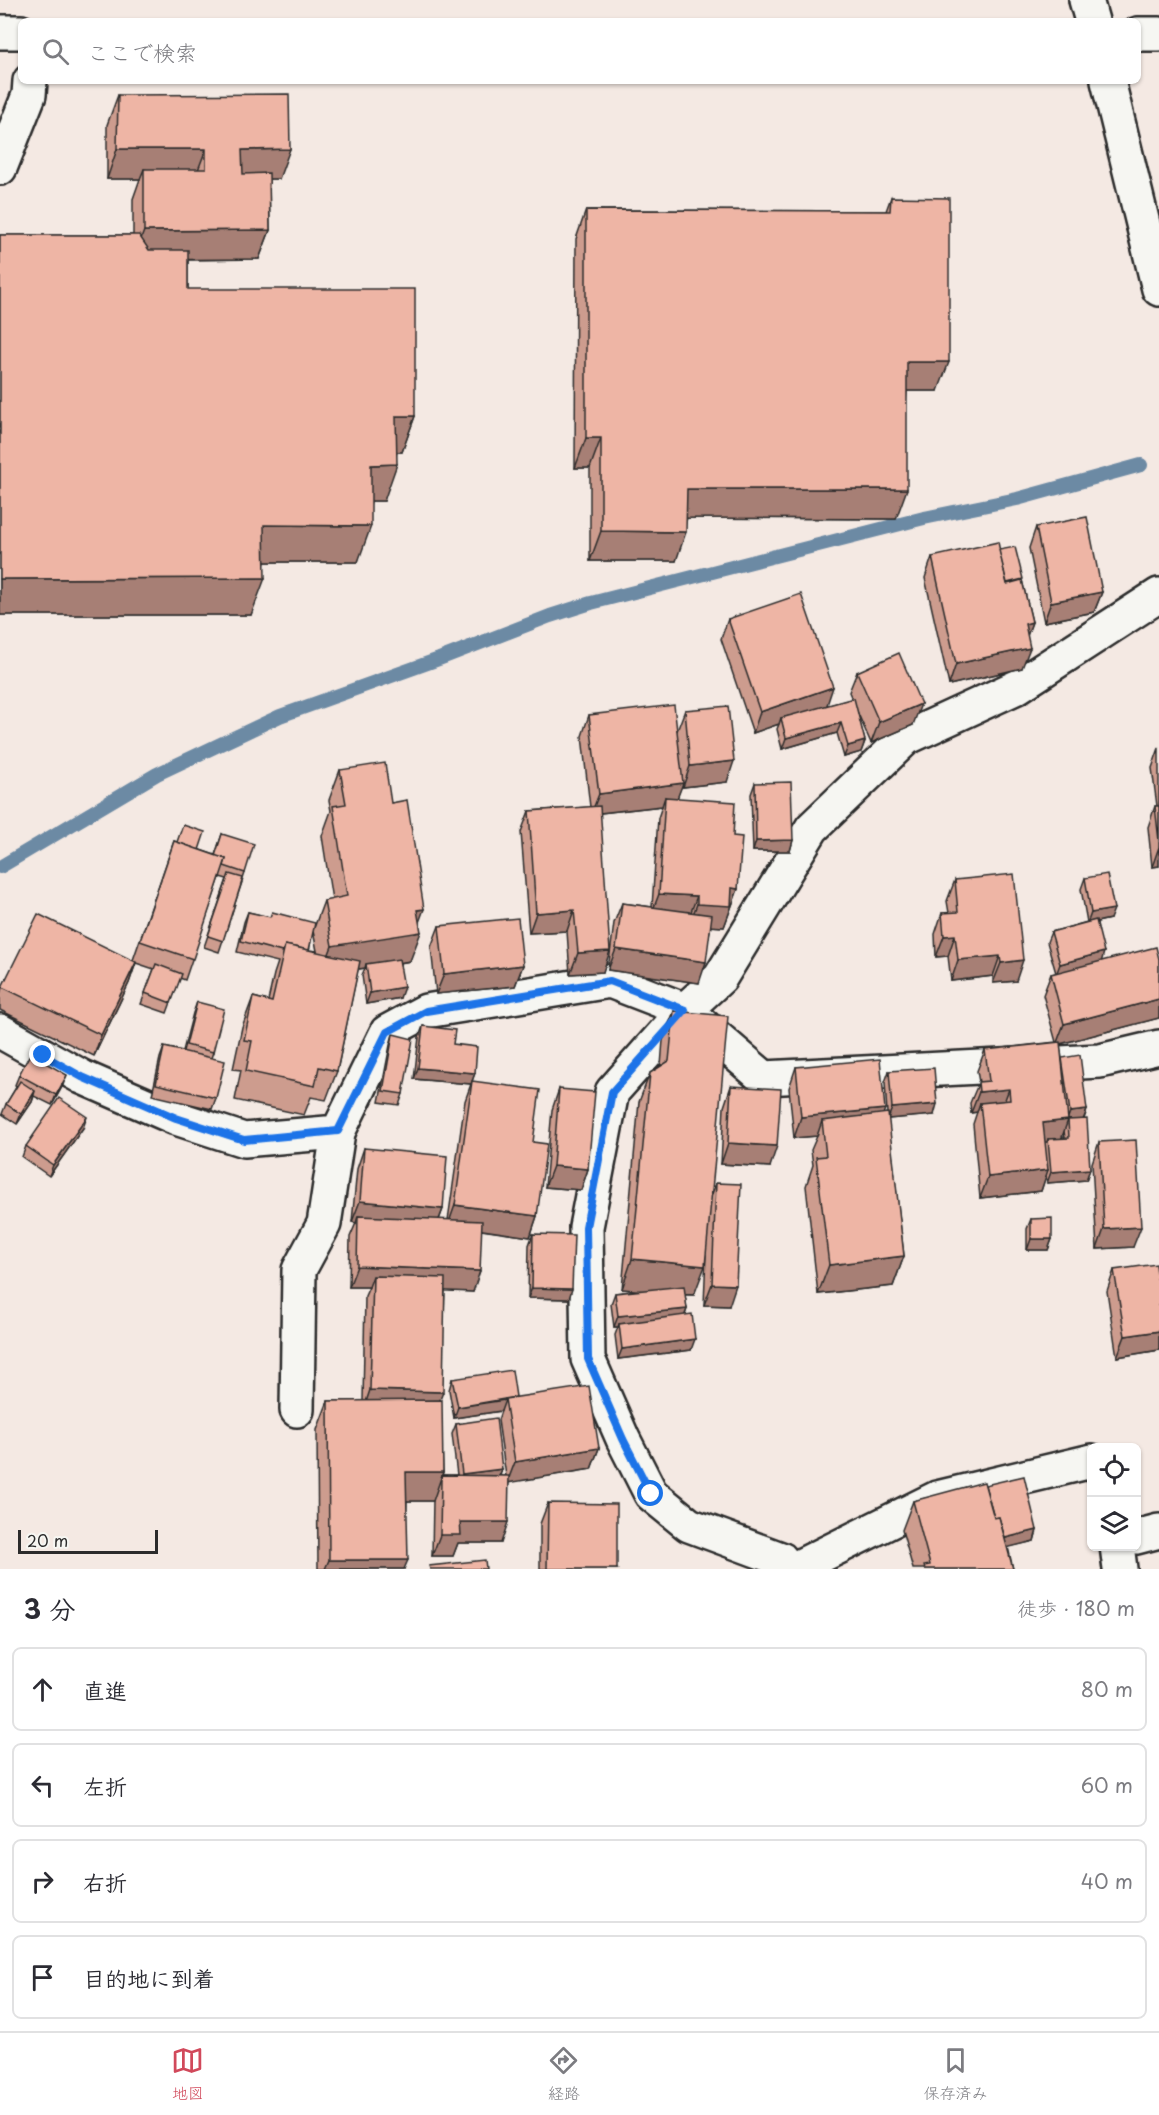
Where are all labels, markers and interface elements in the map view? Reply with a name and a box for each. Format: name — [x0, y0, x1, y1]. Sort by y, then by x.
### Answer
search box — [18, 18, 1141, 84]
icon: search — [39, 35, 72, 68]
text: ここで検索 — [87, 35, 197, 68]
route end — [29, 1041, 55, 1067]
map controls — [1087, 1443, 1141, 1551]
button: locate — [1087, 1443, 1141, 1497]
route start — [637, 1480, 663, 1506]
button: layers — [1087, 1497, 1141, 1551]
scale bar — [18, 1527, 158, 1554]
text: 20 m — [27, 1528, 68, 1552]
text: 3 分 — [24, 1589, 75, 1628]
text: 徒歩 · 180 m — [1017, 1593, 1135, 1623]
icon: ahead — [26, 1673, 59, 1706]
text: 直進 — [83, 1673, 127, 1706]
text: 80 m — [1081, 1674, 1133, 1704]
icon: left — [26, 1769, 59, 1802]
text: 左折 — [83, 1769, 127, 1802]
text: 60 m — [1081, 1770, 1133, 1800]
icon: right — [26, 1865, 59, 1898]
text: 右折 — [83, 1865, 127, 1898]
text: 40 m — [1081, 1866, 1133, 1896]
icon: arrive — [26, 1961, 59, 1994]
text: 目的地に到着 — [83, 1961, 215, 1994]
tab: 地図 — [171, 2044, 204, 2104]
tab: 経路 — [547, 2044, 580, 2104]
tab: 保存済み — [923, 2044, 987, 2104]

